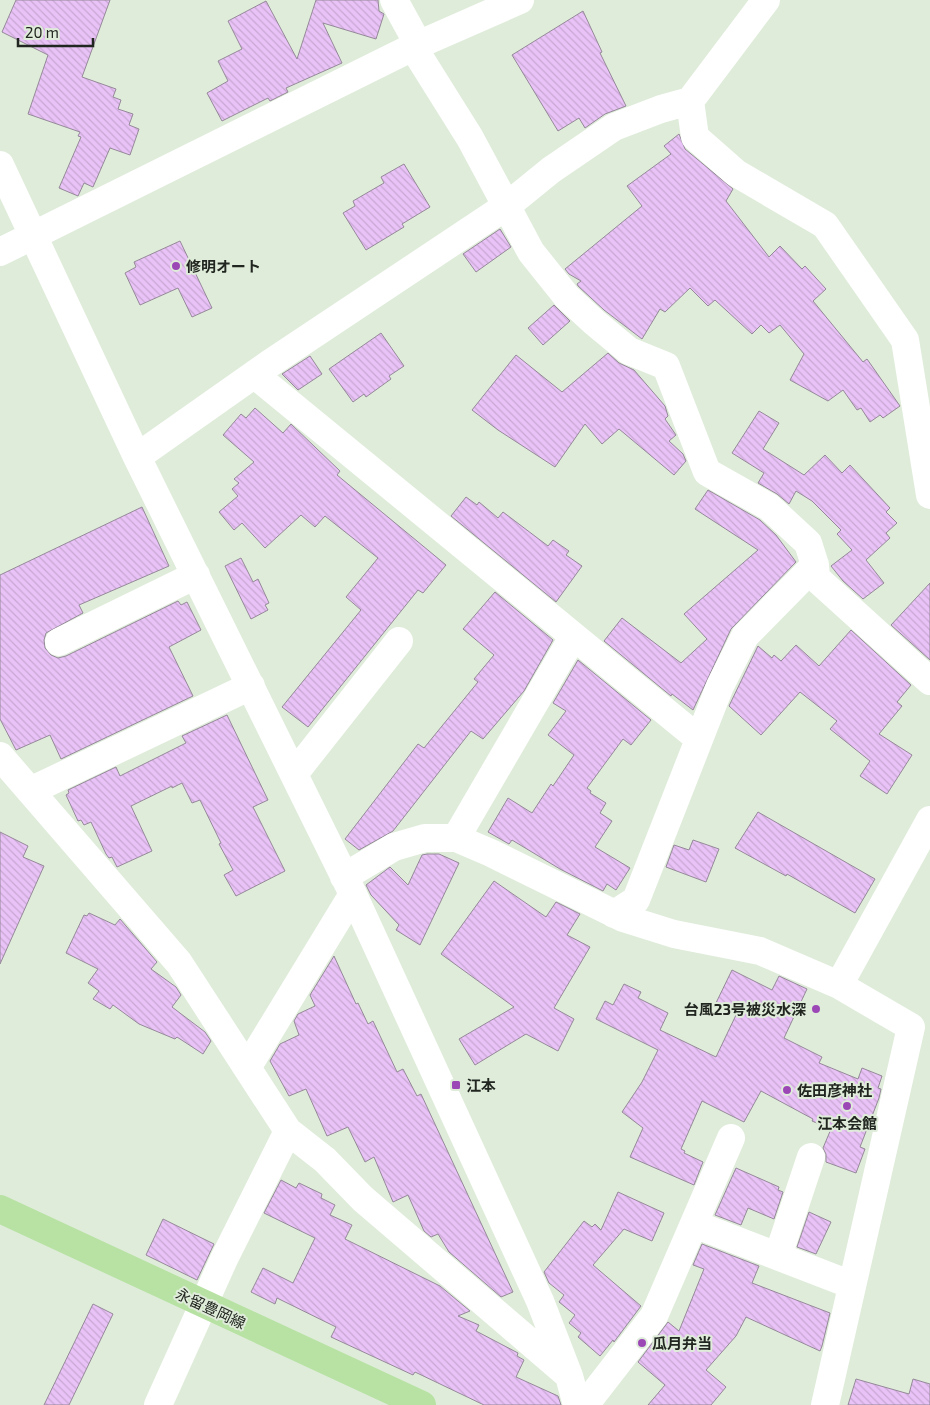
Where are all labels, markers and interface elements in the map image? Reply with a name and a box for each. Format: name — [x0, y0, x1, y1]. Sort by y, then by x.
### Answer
scale bar — [18, 15, 92, 47]
text: 20 m — [25, 23, 59, 41]
place label: 修明オート — [186, 257, 261, 275]
marker: 修明オート — [170, 260, 182, 272]
place label: 台風23号被災水深 — [684, 1000, 806, 1018]
marker: 台風23号被災水深 — [810, 1003, 822, 1015]
place label: 江本 — [466, 1076, 496, 1094]
marker: 江本 — [450, 1079, 462, 1091]
place label: 佐田彦神社 — [797, 1081, 872, 1099]
marker: 佐田彦神社 — [781, 1084, 793, 1096]
marker: 江本会館 — [841, 1100, 853, 1112]
place label: 江本会館 — [817, 1114, 877, 1132]
street label: 永留豊岡線 — [173, 1284, 249, 1332]
place label: 瓜月弁当 — [652, 1334, 712, 1352]
marker: 瓜月弁当 — [636, 1337, 648, 1349]

